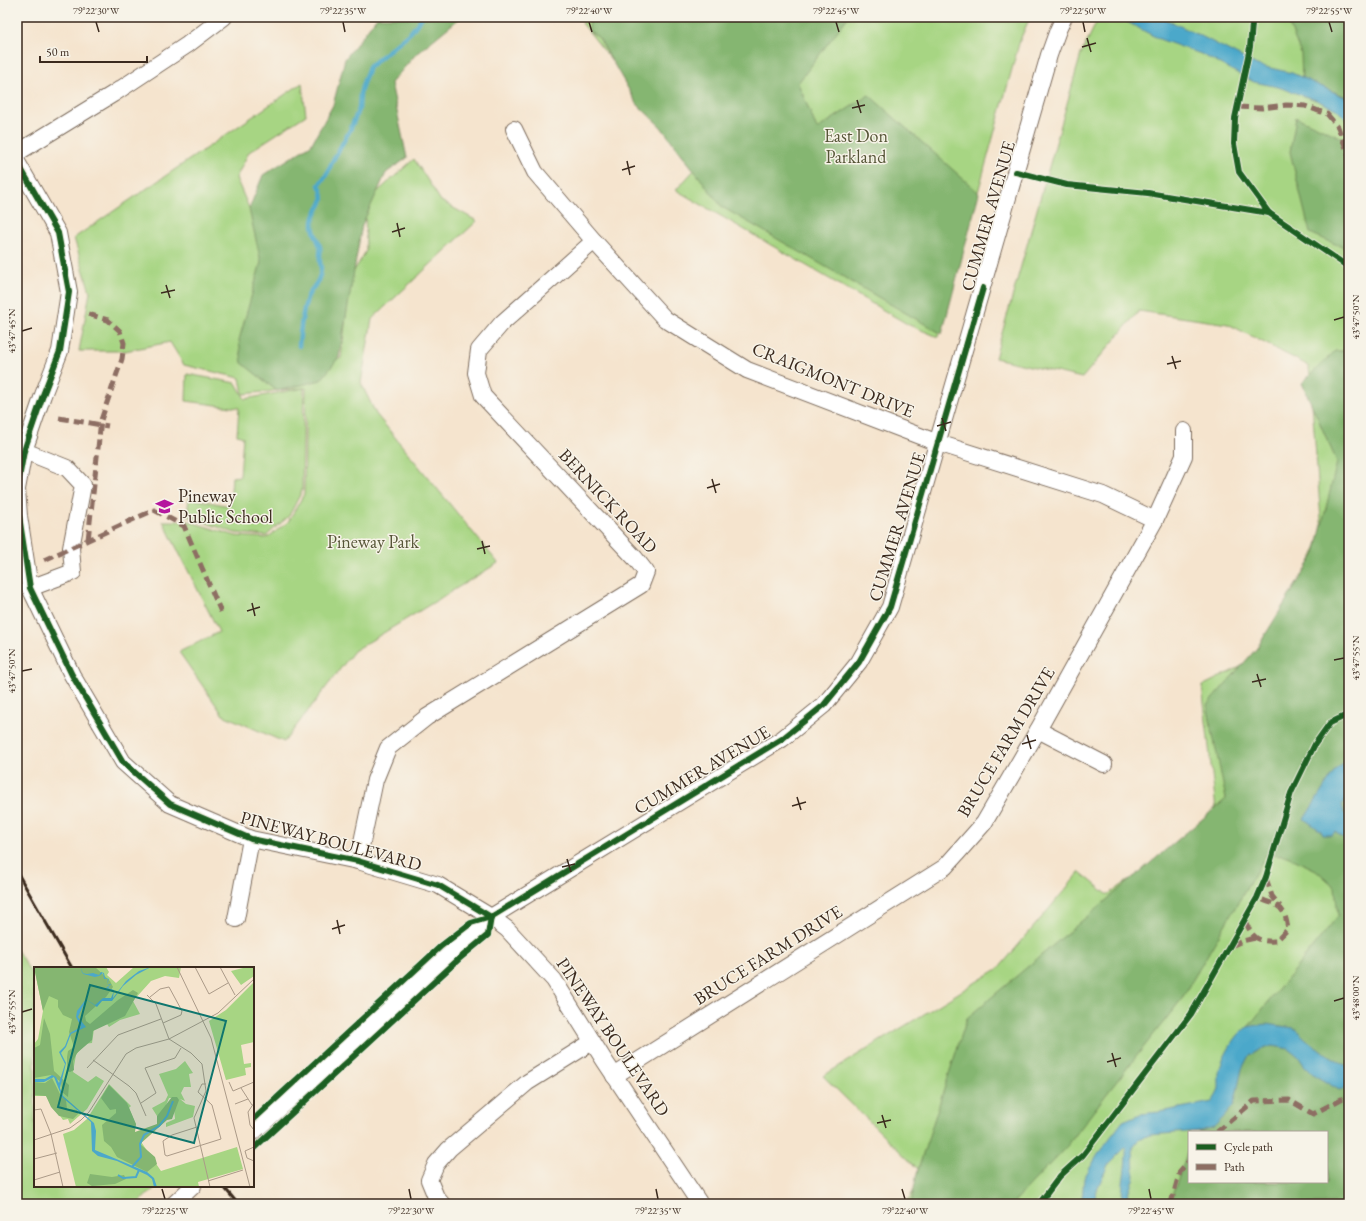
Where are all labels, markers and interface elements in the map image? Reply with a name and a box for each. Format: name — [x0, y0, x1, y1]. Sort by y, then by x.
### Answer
text: 79°22'30"W — [73, 4, 120, 17]
text: 79°22'35"W — [320, 4, 367, 17]
text: 79°22'40"W — [566, 4, 613, 17]
text: 79°22'45"W — [813, 4, 860, 17]
text: 79°22'50"W — [1060, 4, 1107, 17]
text: 79°22'55"W — [1306, 4, 1353, 17]
scale bar — [40, 38, 147, 64]
text: 50 m — [46, 44, 70, 60]
park label: East Don Parkland — [824, 124, 888, 168]
street label: CUMMER AVENUE — [955, 138, 1020, 294]
text: 43°47'50"N — [1349, 294, 1362, 339]
text: 43°47'45"N — [5, 308, 18, 353]
street label: CRAIGMONT DRIVE — [749, 337, 918, 423]
street label: BERNICK ROAD — [554, 444, 663, 558]
street label: CUMMER AVENUE — [863, 449, 930, 604]
place label: Pineway Public School — [178, 484, 273, 528]
school or university icon: Pineway Public School — [155, 496, 175, 516]
park label: Pineway Park — [327, 530, 420, 553]
text: 43°47'55"N — [1349, 635, 1362, 680]
text: 43°47'50"N — [5, 648, 18, 693]
street label: BRUCE FARM DRIVE — [952, 663, 1059, 821]
street label: CUMMER AVENUE — [629, 720, 774, 819]
street label: PINEWAY BOULEVARD — [238, 805, 424, 876]
street label: BRUCE FARM DRIVE — [689, 900, 846, 1010]
street label: PINEWAY BOULEVARD — [552, 953, 675, 1120]
inset map — [34, 967, 254, 1187]
text: 43°48'00"N — [1349, 975, 1362, 1020]
text: 43°47'55"N — [5, 989, 18, 1034]
legend — [1188, 1131, 1328, 1183]
text: Cycle path — [1224, 1139, 1273, 1155]
text: Path — [1224, 1159, 1245, 1175]
text: 79°22'25"W — [142, 1204, 189, 1217]
text: 79°22'30"W — [388, 1204, 435, 1217]
text: 79°22'35"W — [635, 1204, 682, 1217]
text: 79°22'40"W — [882, 1204, 929, 1217]
text: 79°22'45"W — [1128, 1204, 1175, 1217]

